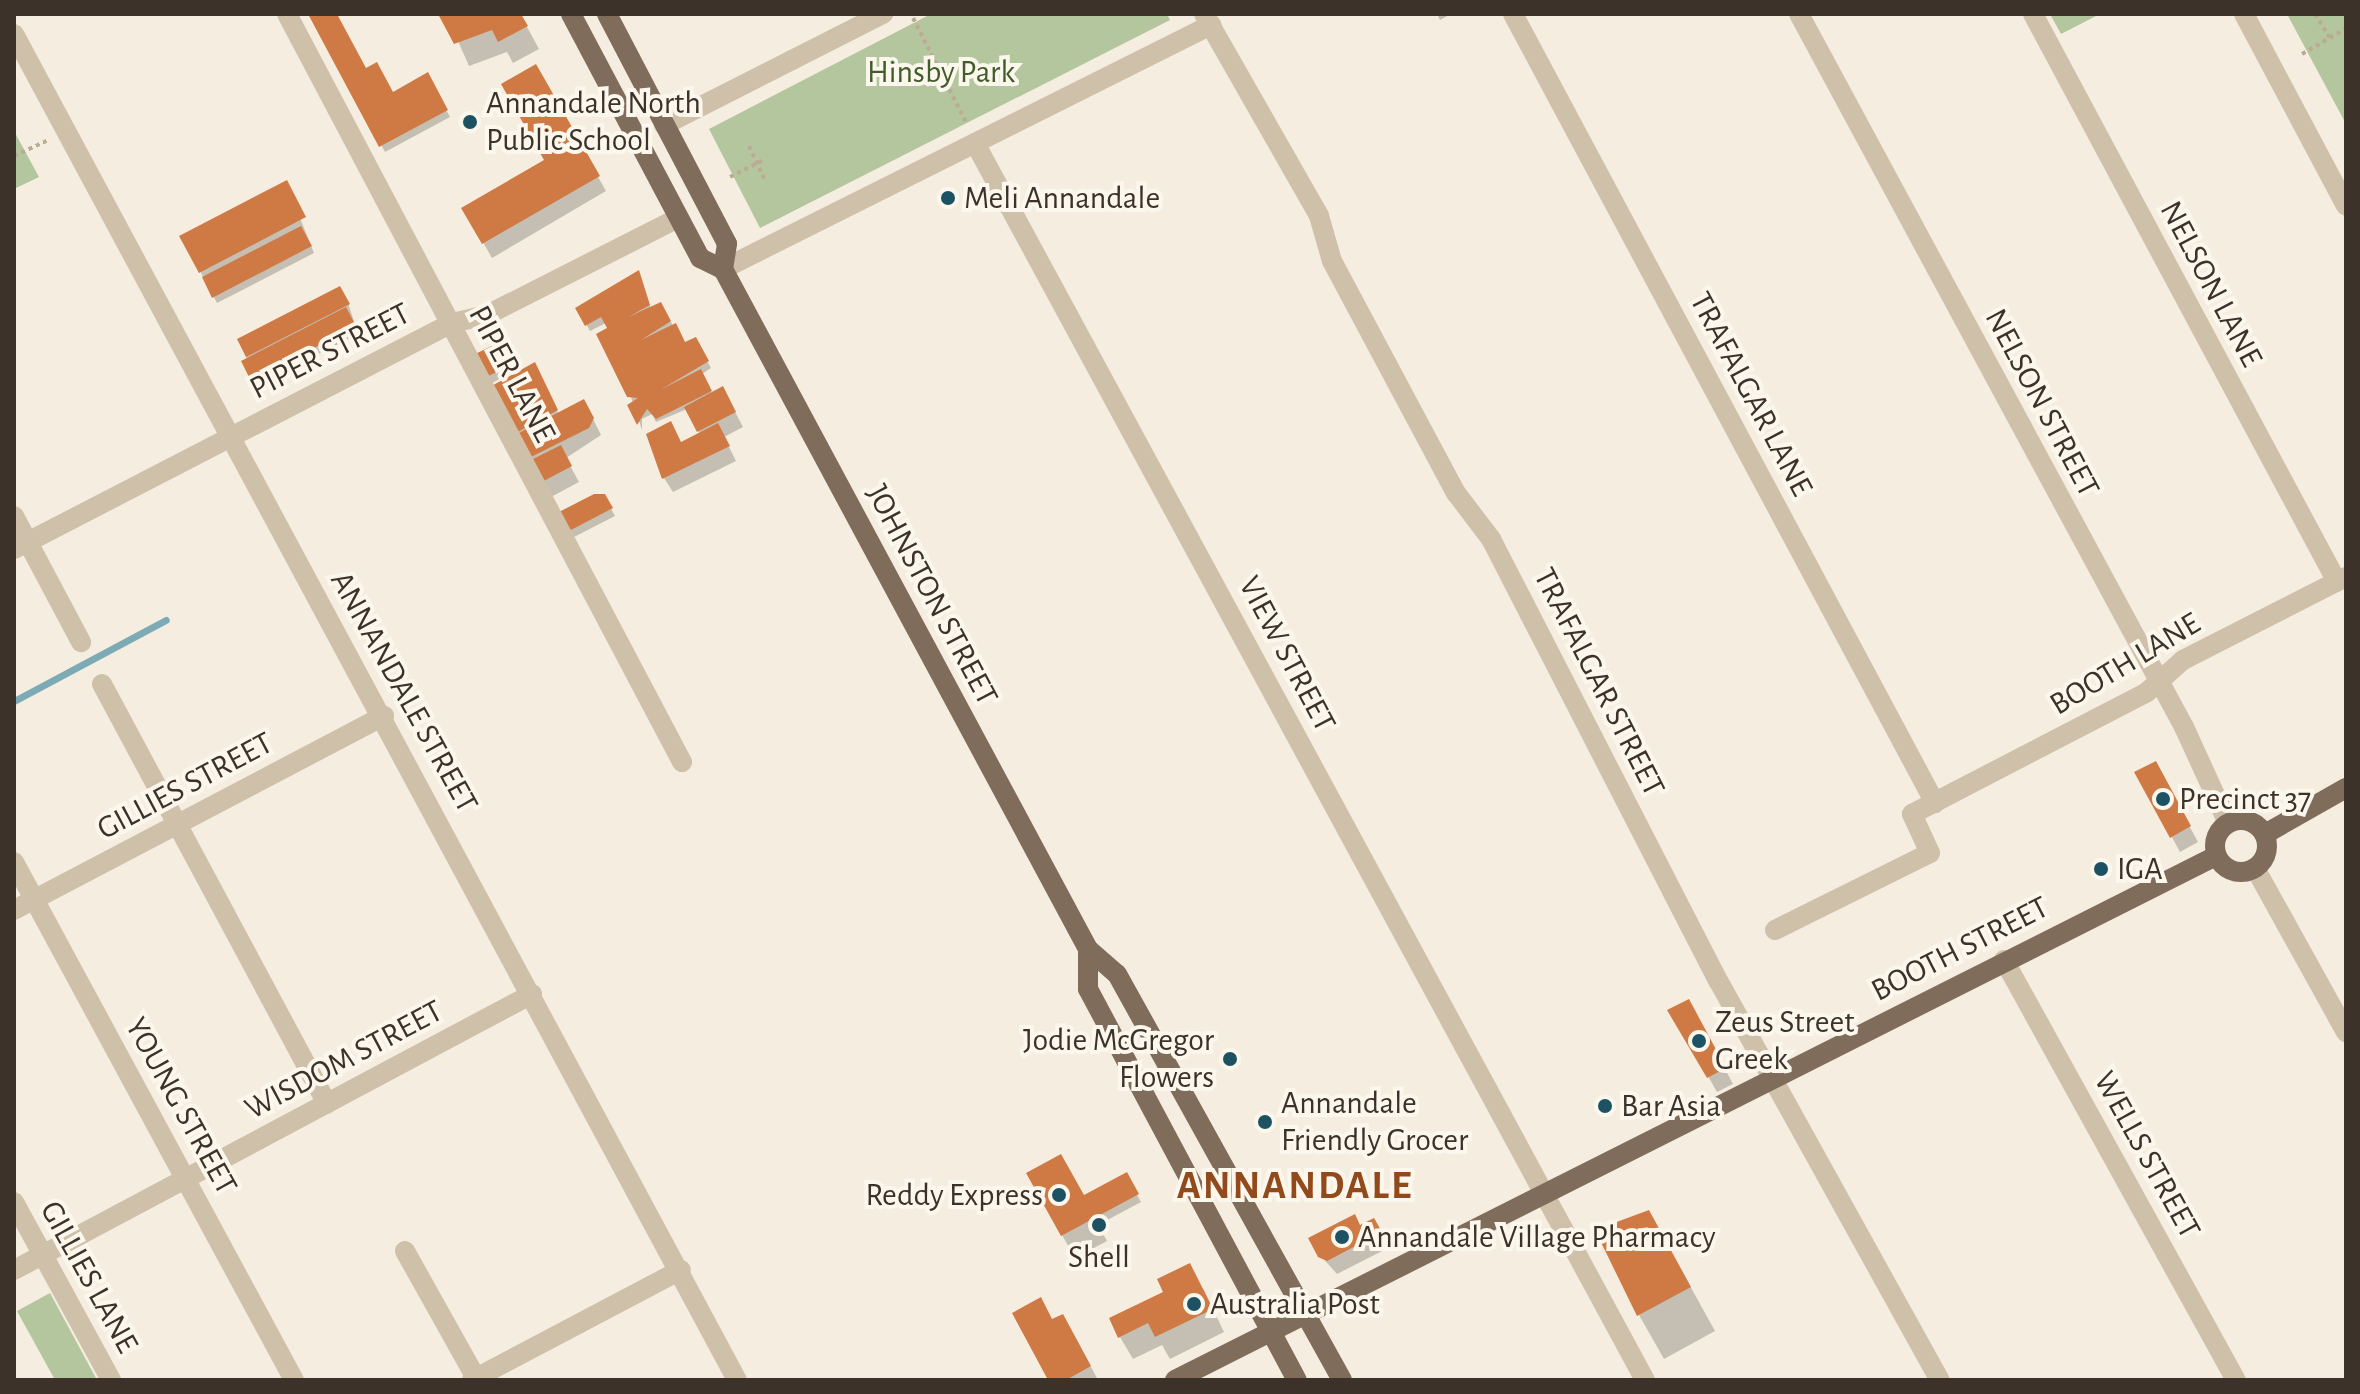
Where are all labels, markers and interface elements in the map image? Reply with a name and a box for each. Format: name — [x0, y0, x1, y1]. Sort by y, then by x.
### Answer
park label: Hinsby Park — [867, 53, 1015, 91]
place label: Annandale North Public School — [486, 85, 701, 160]
marker: Annandale North Public School — [461, 113, 479, 131]
place label: Meli Annandale — [964, 179, 1160, 217]
marker: Meli Annandale — [939, 189, 957, 207]
street label: NELSON LANE — [2151, 195, 2271, 373]
street label: TRAFALGAR LANE — [1681, 285, 1821, 503]
street label: PIPER STREET — [243, 294, 417, 408]
street label: PIPER LANE — [460, 299, 564, 449]
street label: NELSON STREET — [1976, 302, 2108, 504]
street label: JOHNSTON STREET — [858, 478, 1006, 712]
street label: TRAFALGAR STREET — [1525, 561, 1673, 803]
street label: ANNANDALE STREET — [322, 565, 486, 819]
street label: VIEW STREET — [1230, 570, 1344, 738]
street label: BOOTH LANE — [2043, 604, 2207, 724]
street label: GILLIES STREET — [91, 724, 279, 848]
place label: Precinct 37 — [2179, 780, 2311, 818]
marker: Precinct 37 — [2154, 790, 2172, 808]
place label: IGA — [2117, 850, 2163, 888]
marker: IGA — [2092, 860, 2110, 878]
street label: BOOTH STREET — [1865, 888, 2055, 1010]
street label: WISDOM STREET — [239, 992, 449, 1128]
place label: Zeus Street Greek — [1715, 1004, 1855, 1079]
street label: YOUNG STREET — [117, 1011, 245, 1201]
place label: Jodie McGregor Flowers — [1023, 1022, 1214, 1097]
marker: Zeus Street Greek — [1690, 1032, 1708, 1050]
marker: Jodie McGregor Flowers — [1221, 1050, 1239, 1068]
street label: WELLS STREET — [2085, 1065, 2209, 1245]
place label: Annandale Friendly Grocer — [1281, 1085, 1468, 1160]
place label: Bar Asia — [1621, 1087, 1721, 1125]
marker: Bar Asia — [1596, 1097, 1614, 1115]
marker: Annandale Friendly Grocer — [1256, 1113, 1274, 1131]
district label: ANNANDALE — [1177, 1162, 1413, 1210]
place label: Reddy Express — [866, 1176, 1043, 1214]
marker: Reddy Express — [1050, 1186, 1068, 1204]
street label: GILLIES LANE — [32, 1194, 146, 1360]
marker: Shell — [1090, 1216, 1108, 1234]
place label: Annandale Village Pharmacy — [1358, 1218, 1716, 1256]
marker: Annandale Village Pharmacy — [1333, 1228, 1351, 1246]
place label: Shell — [1068, 1238, 1130, 1276]
place label: Australia Post — [1210, 1285, 1380, 1323]
marker: Australia Post — [1185, 1295, 1203, 1313]

